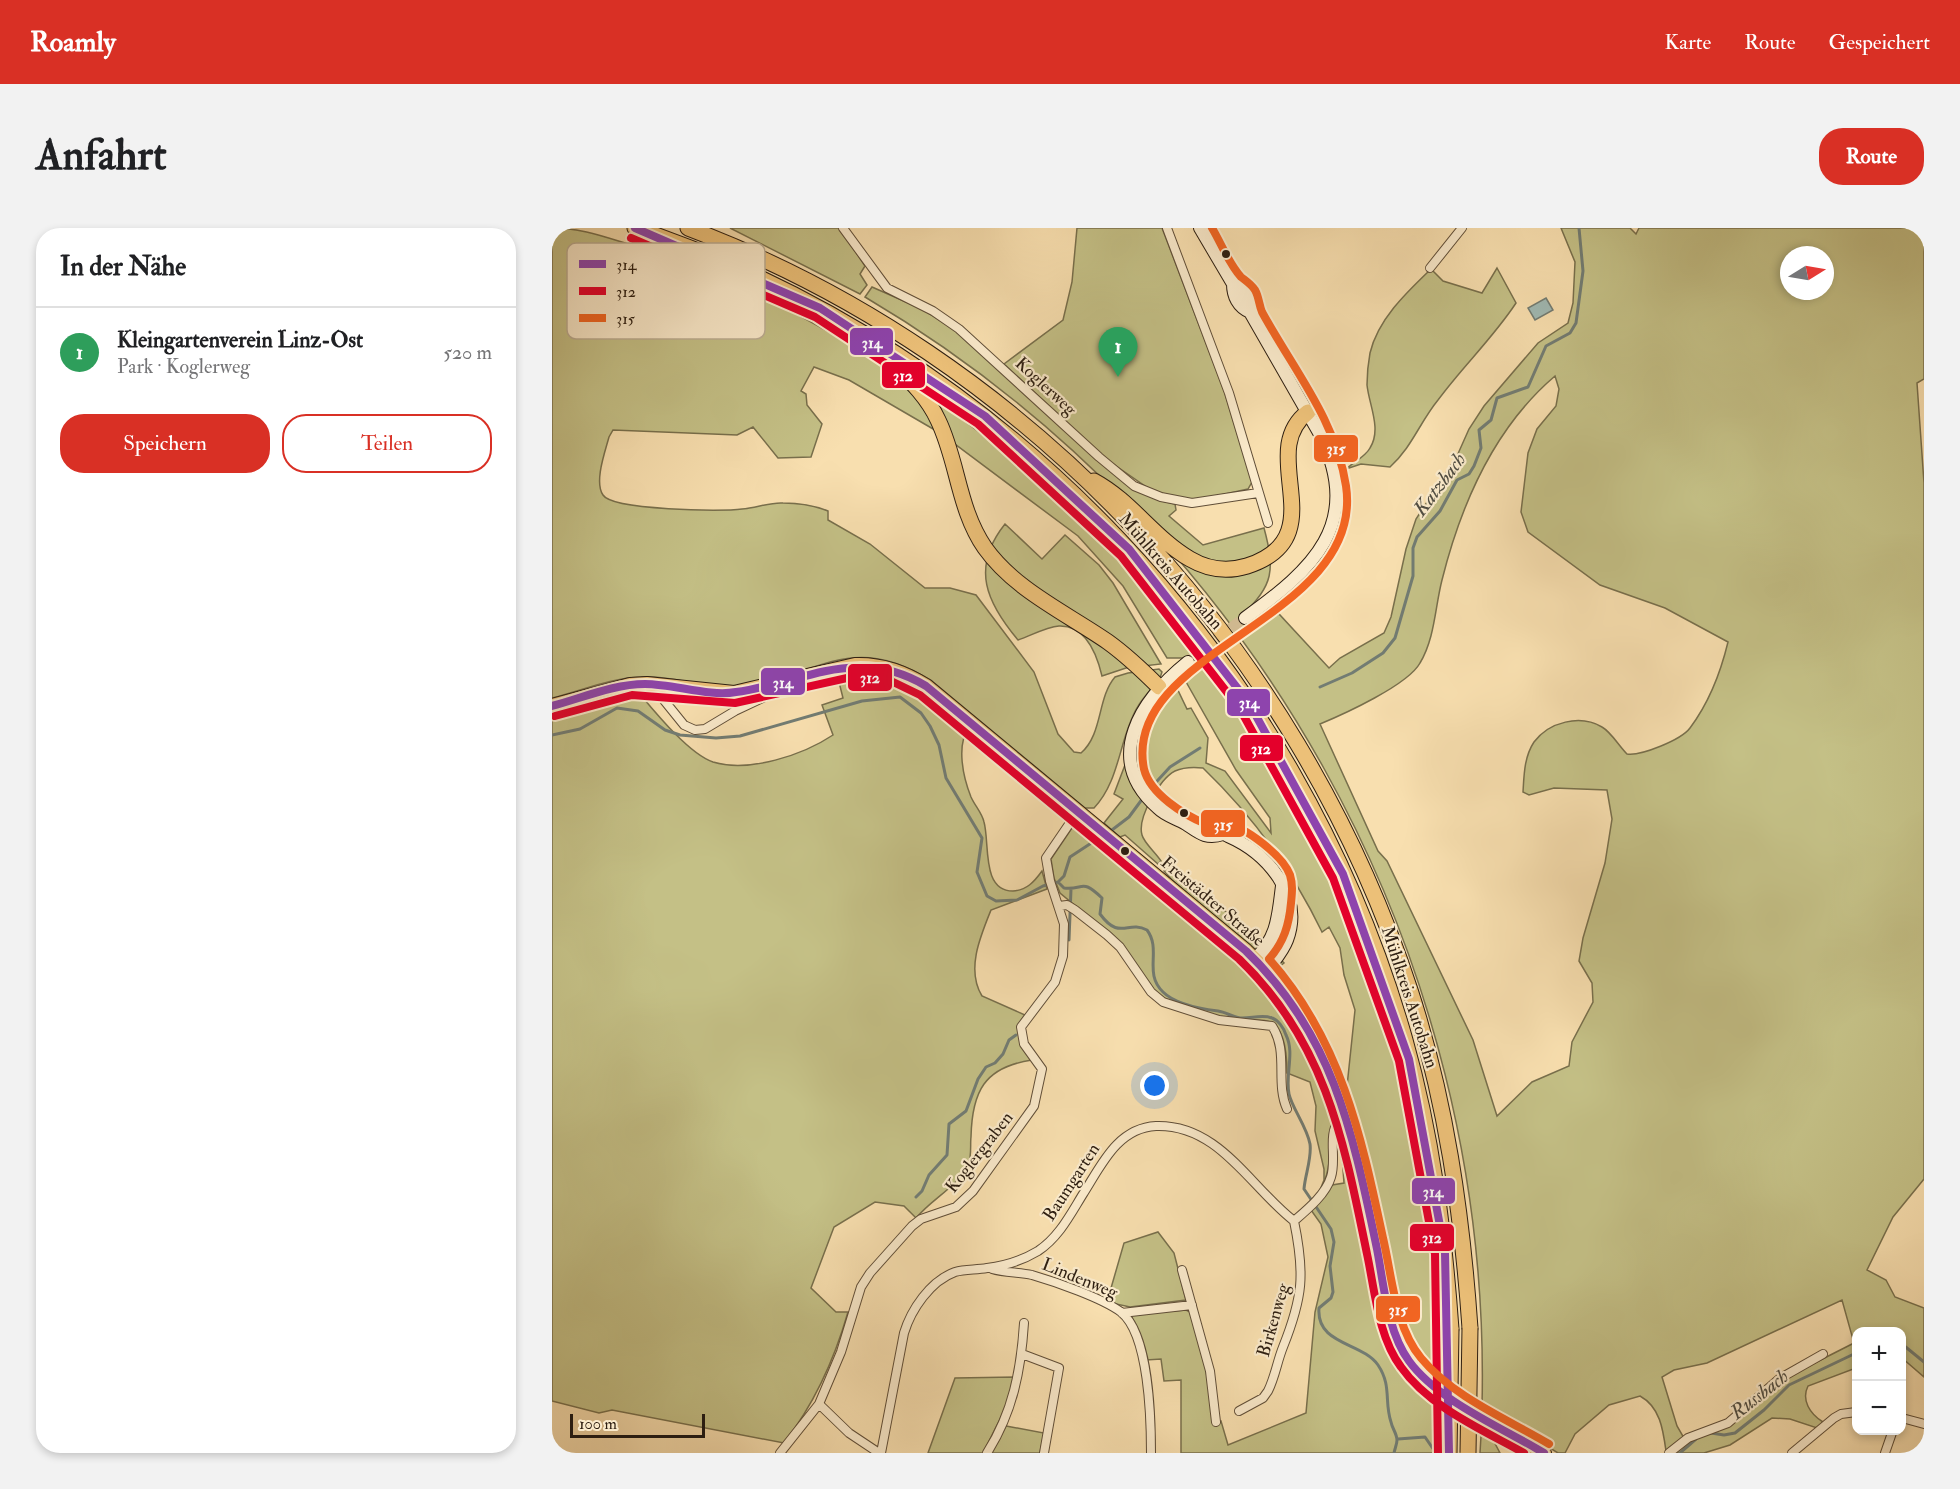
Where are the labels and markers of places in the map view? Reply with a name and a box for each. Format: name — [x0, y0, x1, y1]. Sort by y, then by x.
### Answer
unlabelled marker — [1220, 248, 1232, 260]
pin: 1 — [1098, 328, 1138, 377]
unlabelled marker — [1178, 807, 1190, 819]
unlabelled marker — [1119, 845, 1131, 857]

